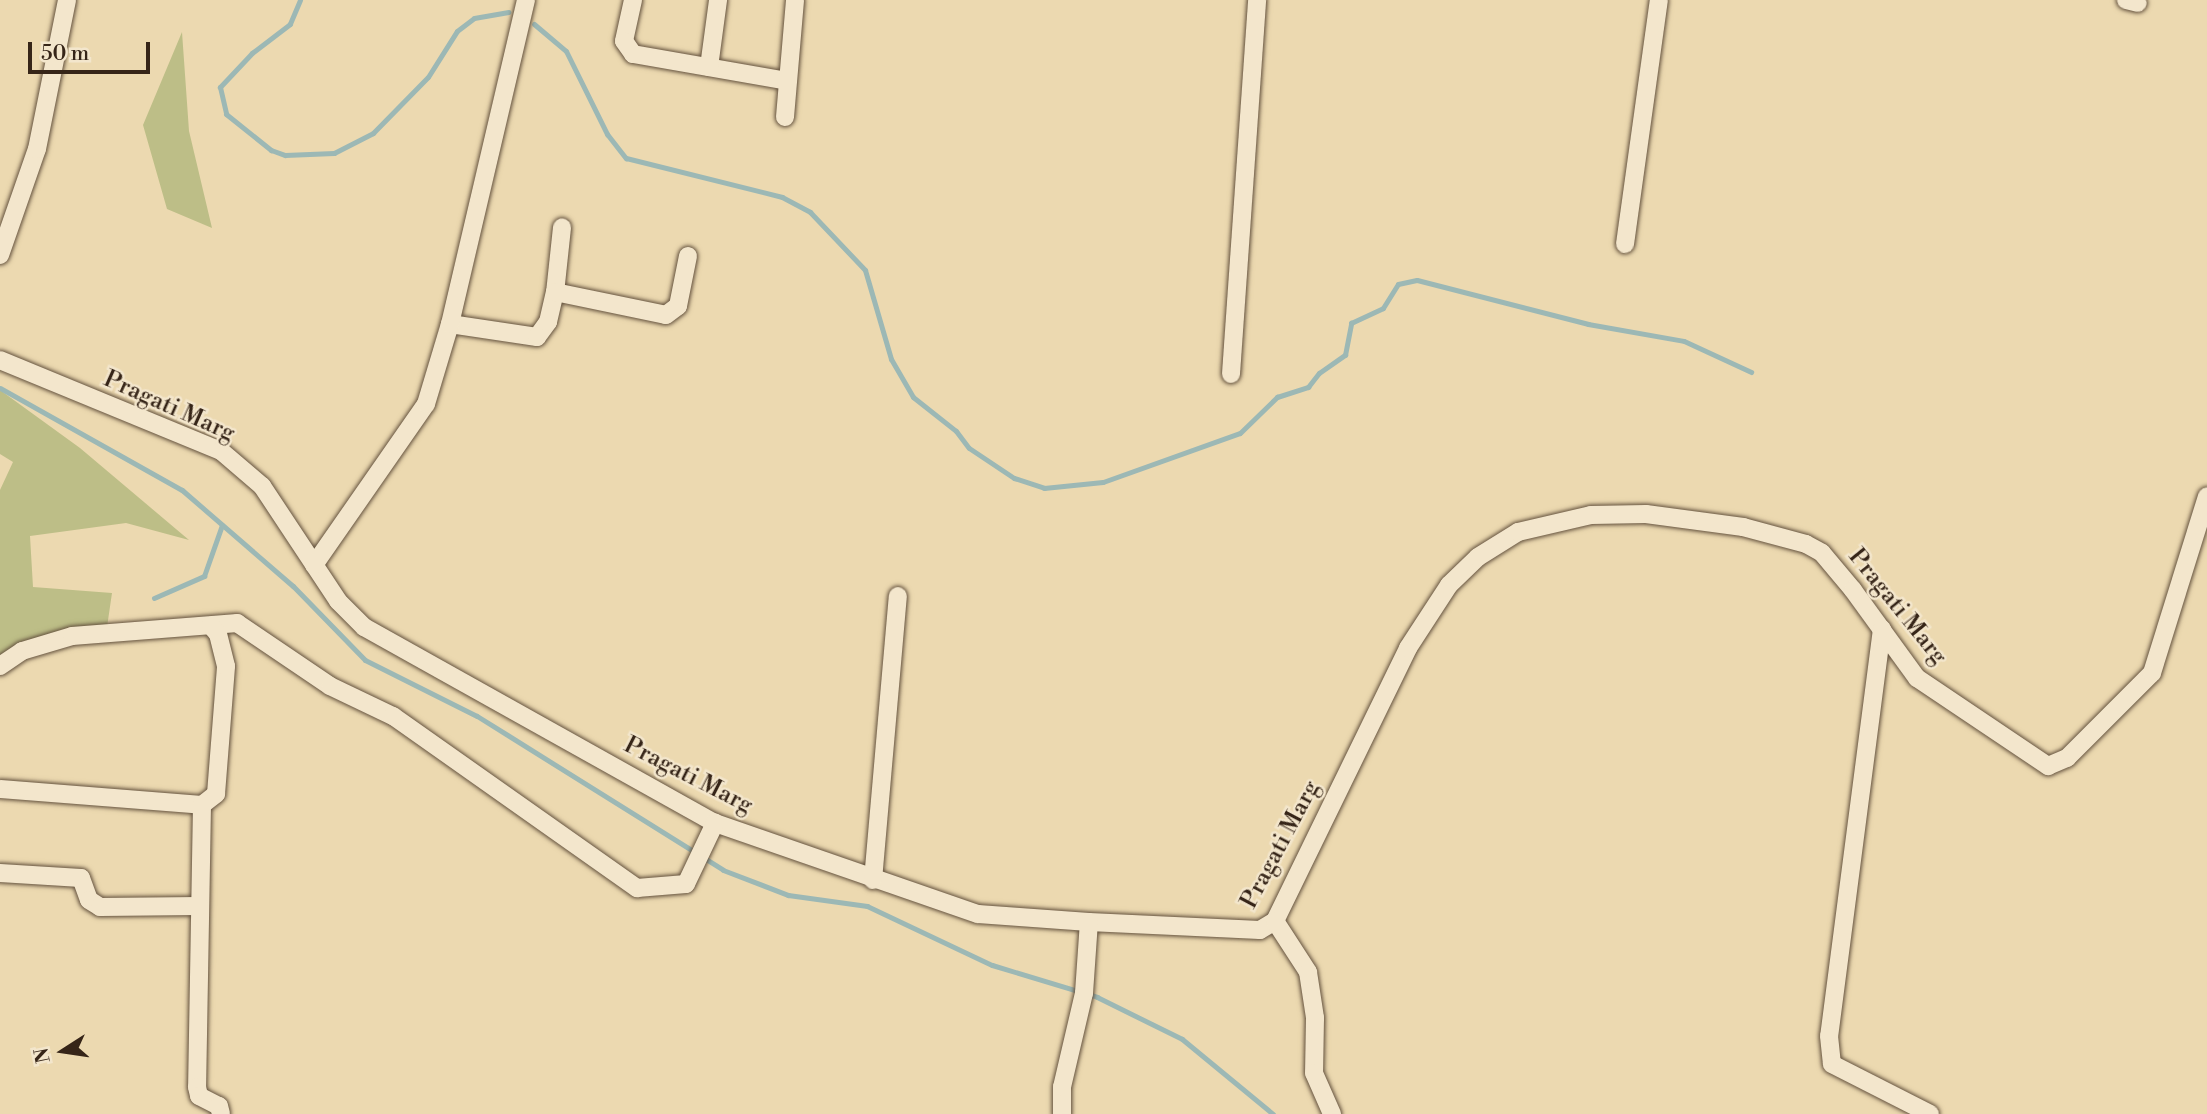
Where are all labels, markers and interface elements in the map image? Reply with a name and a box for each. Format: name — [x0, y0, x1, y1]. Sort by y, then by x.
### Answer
scale bar — [32, 28, 154, 72]
text: 50 m — [41, 41, 89, 67]
street label: Pragati Marg — [99, 365, 239, 449]
street label: Pragati Marg — [1842, 543, 1952, 671]
street label: Pragati Marg — [619, 731, 757, 821]
street label: Pragati Marg — [1235, 776, 1327, 914]
north arrow — [28, 1016, 98, 1086]
text: N — [29, 1046, 56, 1065]

